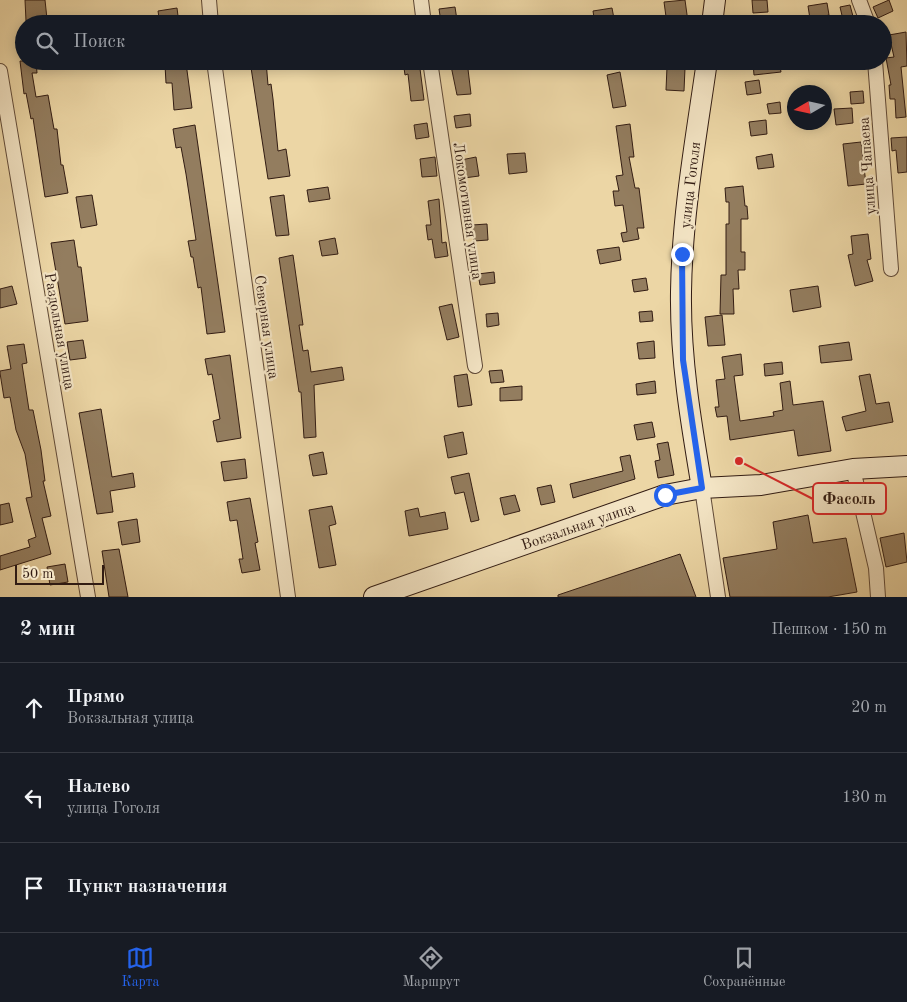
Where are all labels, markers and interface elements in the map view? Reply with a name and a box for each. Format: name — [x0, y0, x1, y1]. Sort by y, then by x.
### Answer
search box — [15, 15, 892, 70]
icon: search — [33, 29, 61, 57]
text: Поиск — [73, 33, 125, 52]
north arrow — [787, 85, 832, 130]
street label: улица Чапаева — [858, 116, 879, 215]
street label: улица Гоголя — [679, 141, 704, 229]
street label: Локомотивная улица — [449, 142, 484, 281]
route end — [671, 243, 694, 266]
street label: Раздольная улица — [41, 272, 76, 392]
street label: Северная улица — [251, 274, 280, 381]
callout: Фасоль — [813, 483, 886, 514]
route start — [654, 484, 677, 507]
text: Фасоль — [823, 492, 876, 508]
street label: Вокзальная улица — [520, 501, 638, 554]
scale bar — [15, 562, 104, 585]
text: 50 m — [22, 567, 53, 581]
text: 2 мин — [20, 619, 75, 640]
text: Пешком · 150 m — [771, 622, 887, 638]
text: Прямо — [67, 688, 125, 707]
icon: ahead — [20, 694, 48, 722]
text: 20 m — [851, 700, 887, 716]
text: Вокзальная улица — [67, 711, 194, 727]
text: Налево — [67, 778, 130, 797]
icon: left — [20, 784, 48, 812]
text: 130 m — [842, 790, 887, 806]
text: улица Гоголя — [67, 801, 160, 817]
icon: arrive — [20, 874, 48, 902]
text: Пункт назначения — [67, 878, 227, 897]
tab: Карта — [122, 944, 159, 991]
tab: Маршрут — [402, 944, 460, 991]
tab: Сохранённые — [703, 944, 785, 991]

